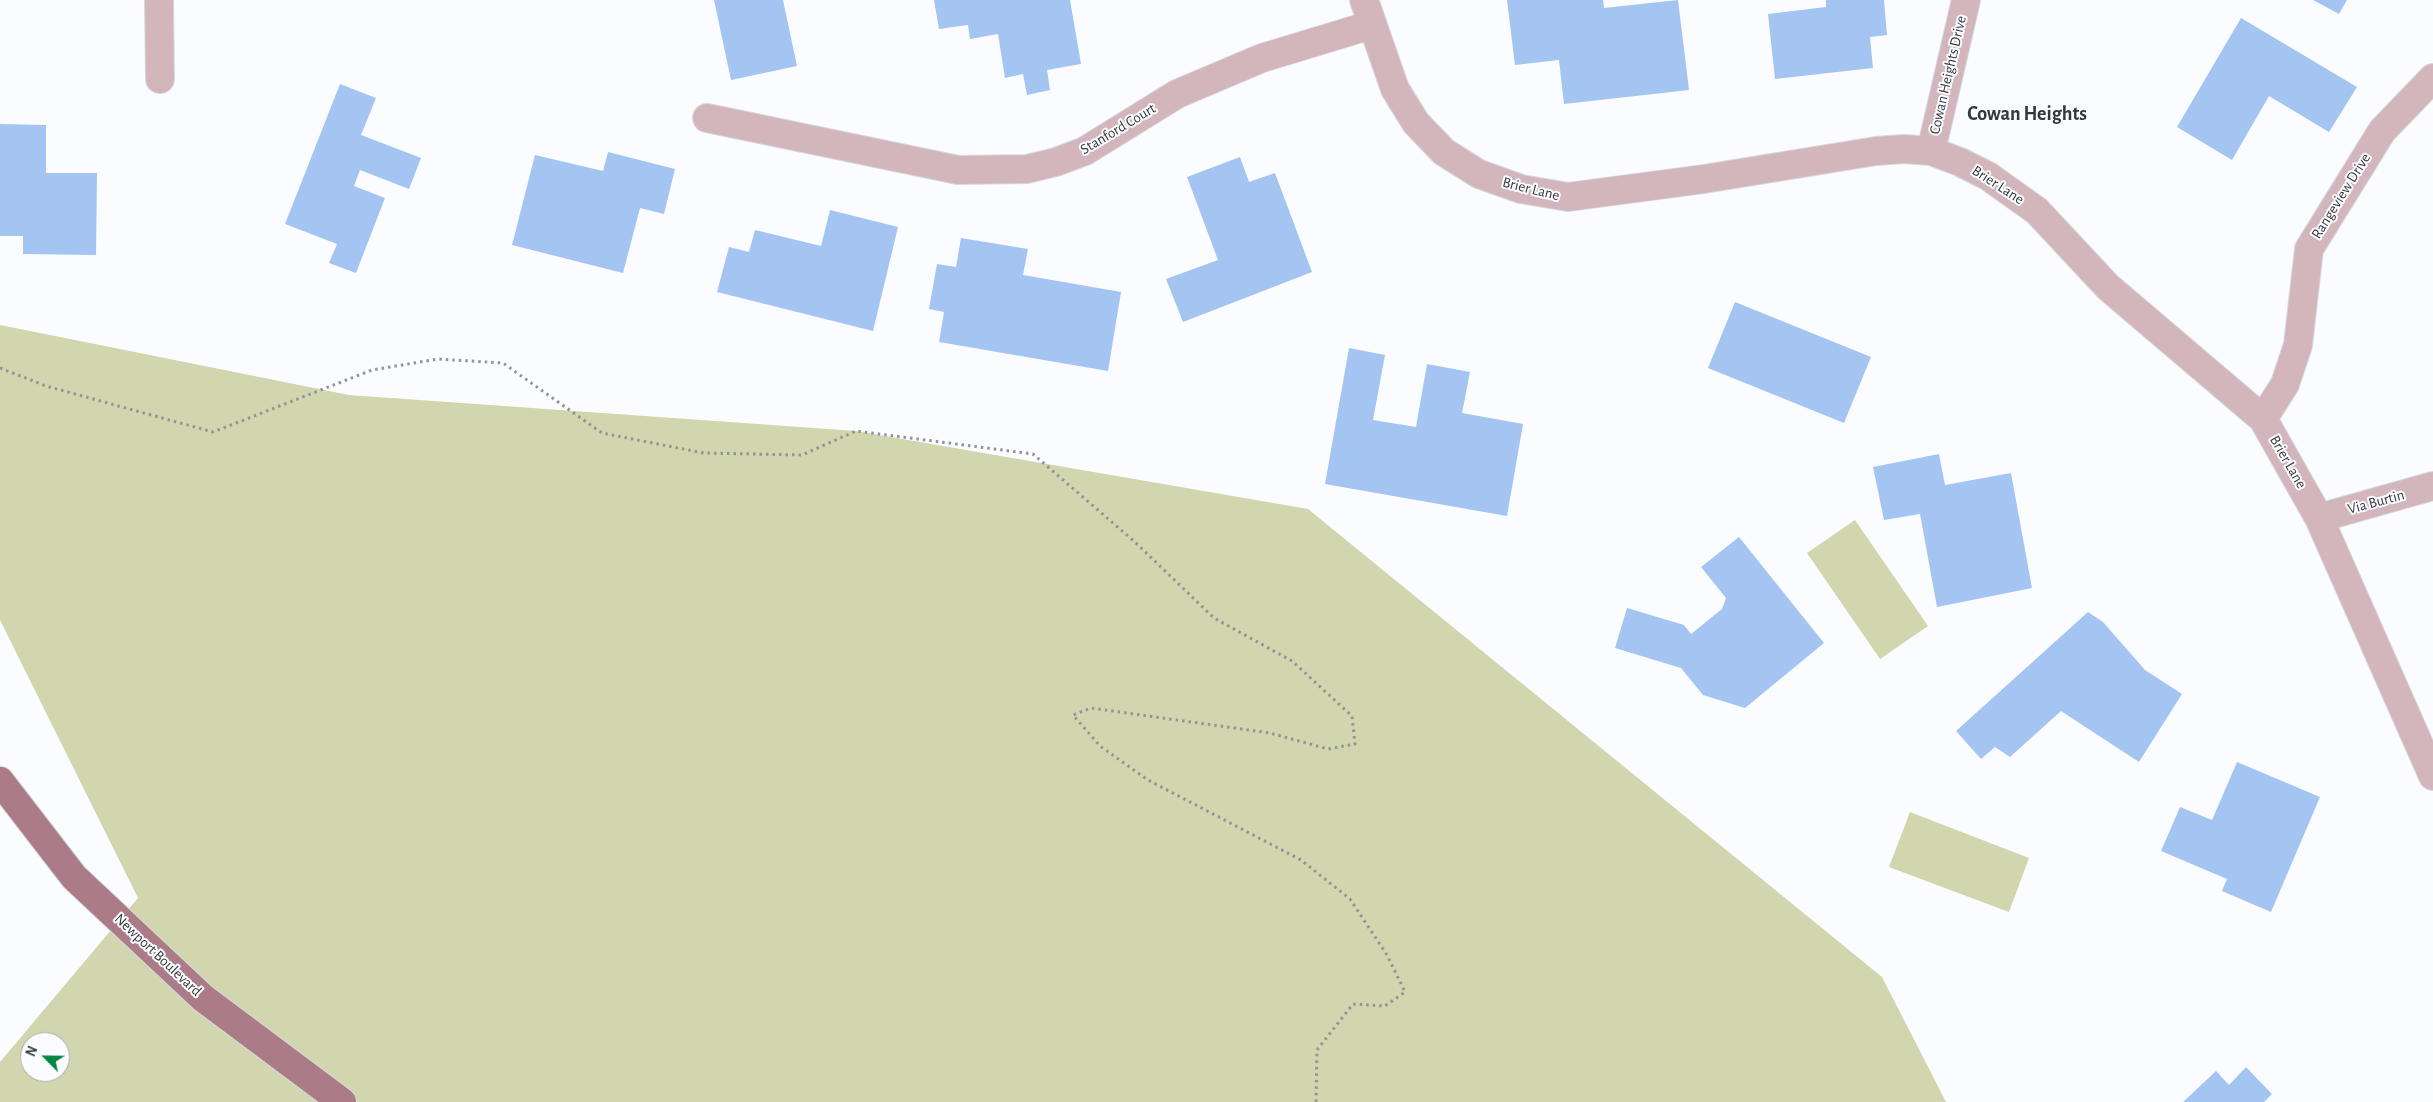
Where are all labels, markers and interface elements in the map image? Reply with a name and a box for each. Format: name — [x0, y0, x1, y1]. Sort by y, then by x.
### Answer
street label: Cowan Heights Drive — [1926, 14, 1970, 136]
street label: Stanford Court — [1077, 99, 1159, 159]
district label: Cowan Heights — [1967, 102, 2087, 126]
street label: Rangeview Drive — [2308, 150, 2374, 242]
street label: Brier Lane — [1969, 162, 2027, 208]
street label: Brier Lane — [1501, 173, 1561, 205]
street label: Brier Lane — [2266, 432, 2310, 492]
street label: Via Burtin — [2346, 486, 2406, 518]
street label: Newport Boulevard — [111, 910, 205, 1000]
north arrow — [20, 1032, 70, 1082]
text: N — [24, 1044, 40, 1059]

